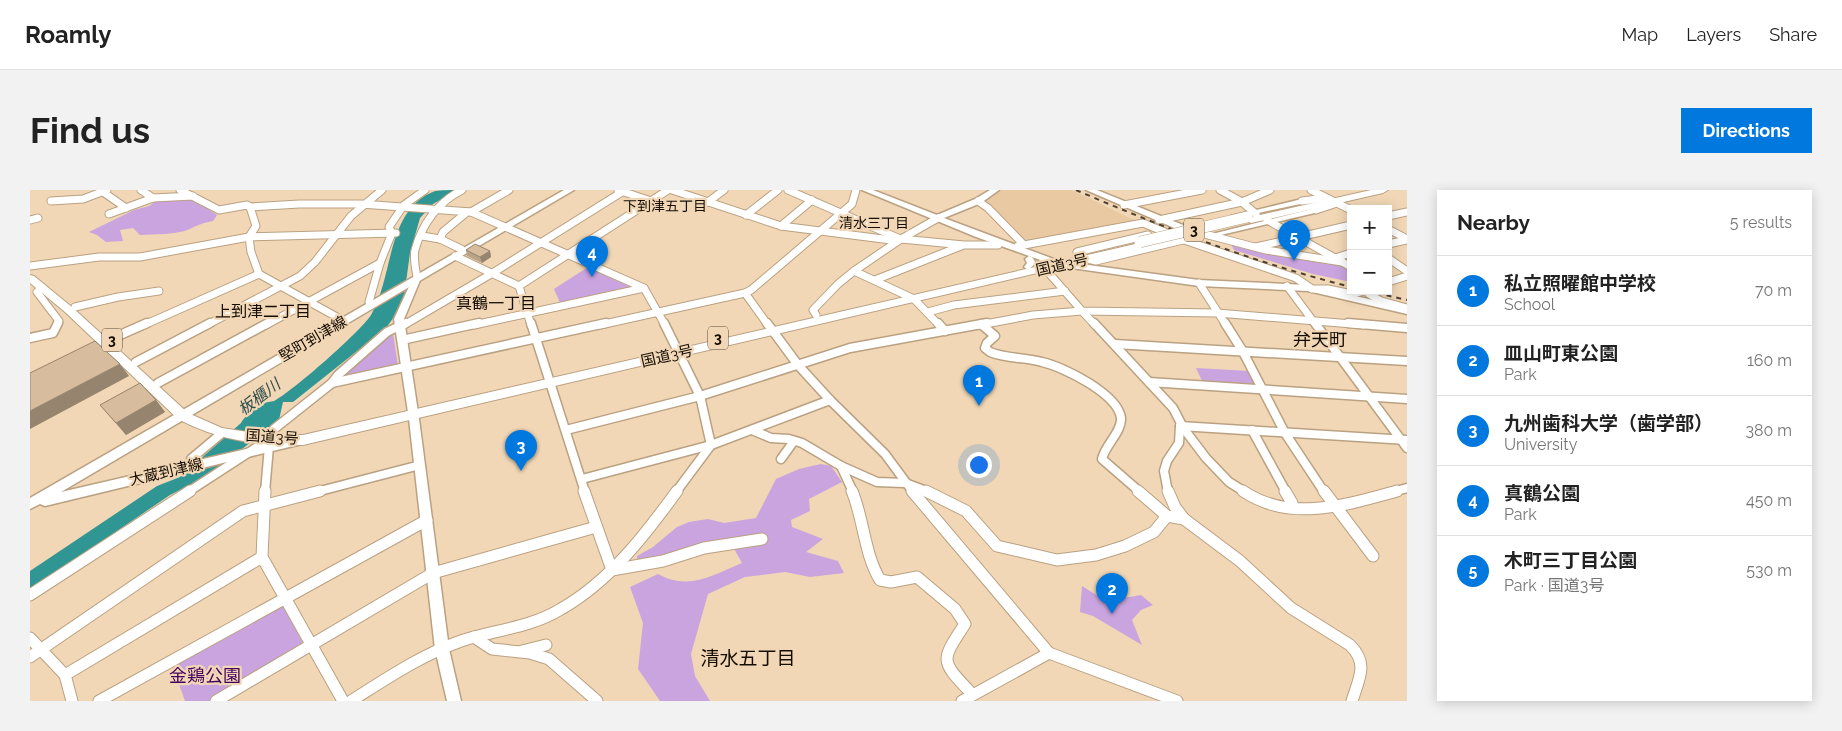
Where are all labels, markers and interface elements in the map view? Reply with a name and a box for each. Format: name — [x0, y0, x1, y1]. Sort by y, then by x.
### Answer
text: Roamly — [25, 20, 111, 49]
text: Map — [1622, 24, 1658, 45]
text: Layers — [1686, 24, 1741, 45]
text: Share — [1769, 24, 1817, 45]
button: Directions — [1681, 108, 1812, 153]
text: Find us — [30, 110, 150, 151]
district label: 下到津五丁目 — [623, 198, 707, 214]
map controls — [1347, 205, 1392, 295]
button: + — [1347, 205, 1392, 250]
text: Nearby — [1457, 210, 1530, 235]
text: 5 results — [1730, 213, 1792, 232]
district label: 清水三丁目 — [839, 215, 909, 231]
road number: 3 — [1184, 218, 1204, 242]
pin: 5 — [1278, 220, 1310, 261]
pin: 4 — [576, 236, 608, 277]
street label: 国道3号 — [1034, 250, 1090, 280]
button: − — [1347, 250, 1392, 295]
text: 私立照曜館中学校 — [1504, 272, 1656, 294]
text: 1 — [1469, 281, 1477, 300]
text: 70 m — [1755, 281, 1792, 300]
district label: 真鶴一丁目 — [456, 294, 536, 313]
text: School — [1504, 295, 1555, 314]
district label: 上到津二丁目 — [215, 302, 311, 321]
street label: 堅町到津線 — [276, 312, 350, 366]
road number: 3 — [708, 326, 728, 350]
road number: 3 — [102, 328, 122, 352]
district label: 弁天町 — [1293, 329, 1347, 350]
street label: 国道3号 — [639, 341, 695, 371]
text: 皿山町東公園 — [1504, 342, 1618, 364]
text: 2 — [1468, 351, 1478, 370]
text: 160 m — [1747, 351, 1792, 370]
pin: 1 — [963, 365, 995, 406]
text: Park — [1504, 365, 1537, 384]
water label: 板櫃川 — [234, 374, 285, 419]
text: 九州歯科大学（歯学部） — [1504, 412, 1713, 434]
text: 3 — [1469, 421, 1477, 440]
text: 380 m — [1745, 421, 1792, 440]
street label: 国道3号 — [245, 426, 299, 448]
pin: 3 — [505, 430, 537, 471]
text: University — [1504, 435, 1577, 454]
your location — [966, 452, 992, 478]
street label: 大蔵到津線 — [127, 455, 205, 489]
text: 真鶴公園 — [1504, 482, 1580, 504]
text: 4 — [1468, 491, 1478, 510]
text: 450 m — [1746, 491, 1792, 510]
text: Park — [1504, 505, 1537, 524]
text: 木町三丁目公園 — [1504, 549, 1637, 571]
text: 5 — [1469, 561, 1477, 580]
text: 530 m — [1746, 561, 1792, 580]
pin: 2 — [1096, 573, 1128, 614]
text: Park · 国道3号 — [1504, 576, 1604, 595]
district label: 清水五丁目 — [700, 647, 796, 669]
park label: 金鶏公園 — [169, 665, 241, 686]

